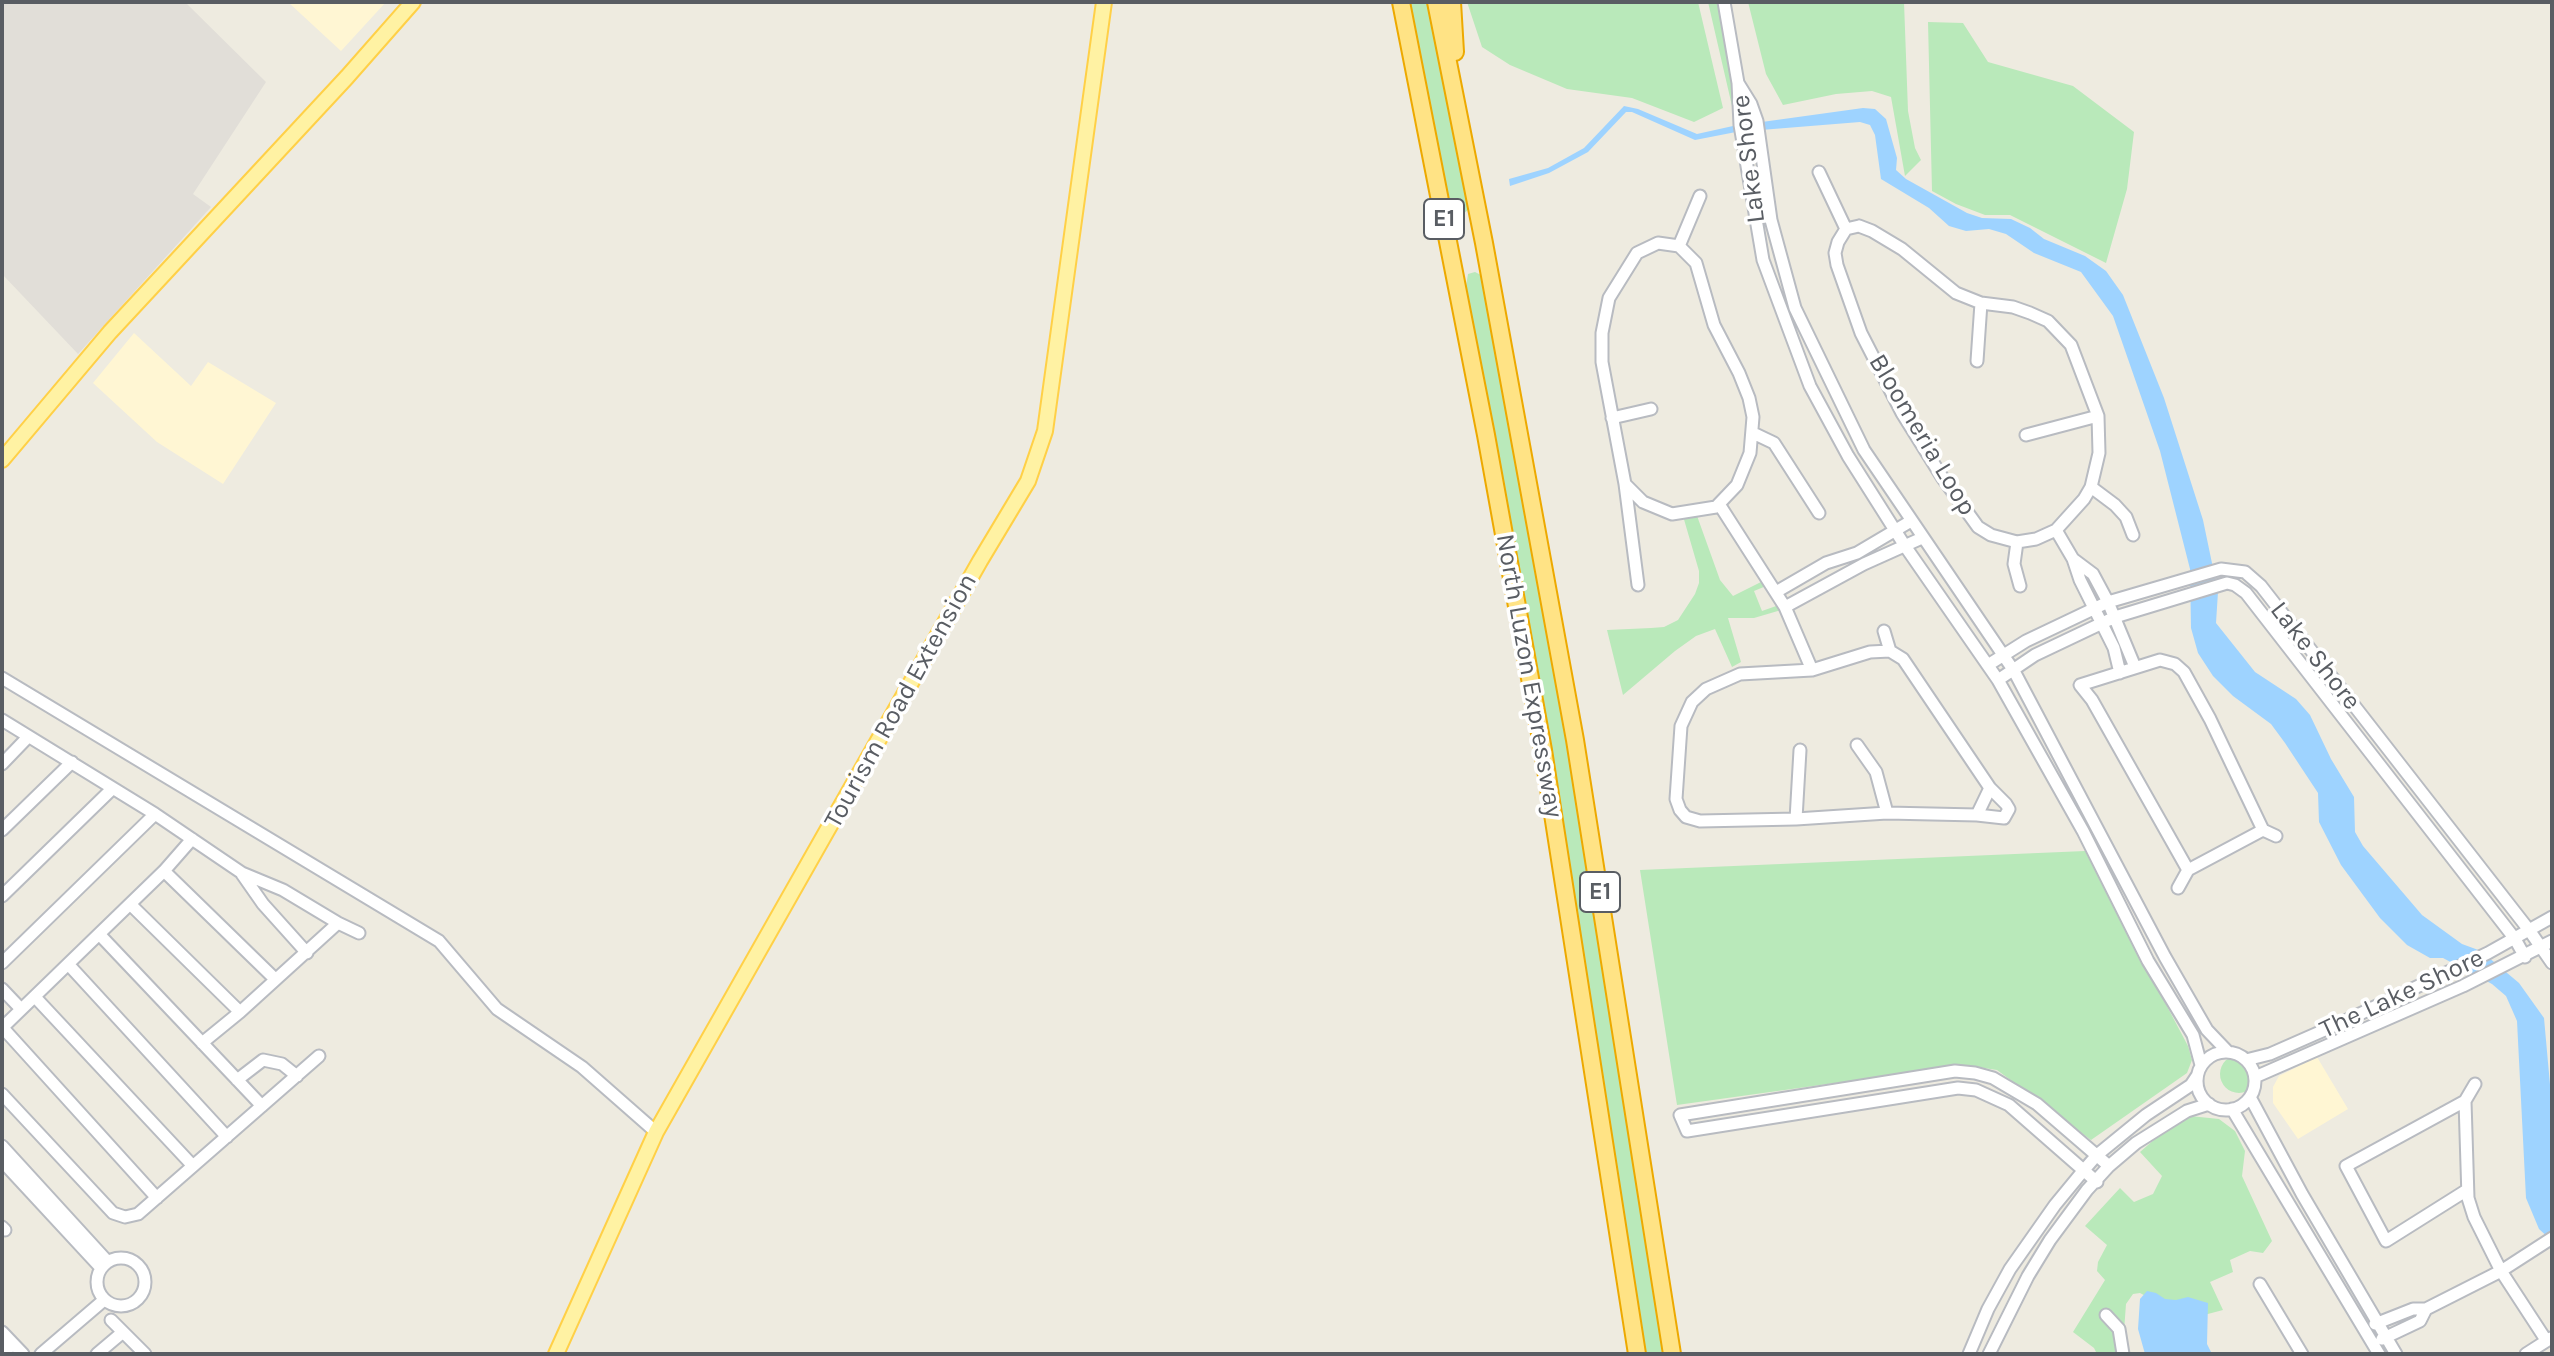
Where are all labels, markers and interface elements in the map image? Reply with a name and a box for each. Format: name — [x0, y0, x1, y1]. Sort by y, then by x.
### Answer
street label: Lake Shore — [1726, 93, 1772, 225]
road number: E1 — [1424, 199, 1464, 239]
street label: Bloomeria Loop — [1862, 349, 1982, 521]
street label: North Luzon Expressway — [1489, 532, 1569, 820]
street label: Tourism Road Extension — [818, 568, 984, 834]
street label: Lake Shore — [2263, 596, 2367, 716]
road number: E1 — [1580, 872, 1620, 912]
street label: The Lake Shore — [2315, 942, 2489, 1046]

